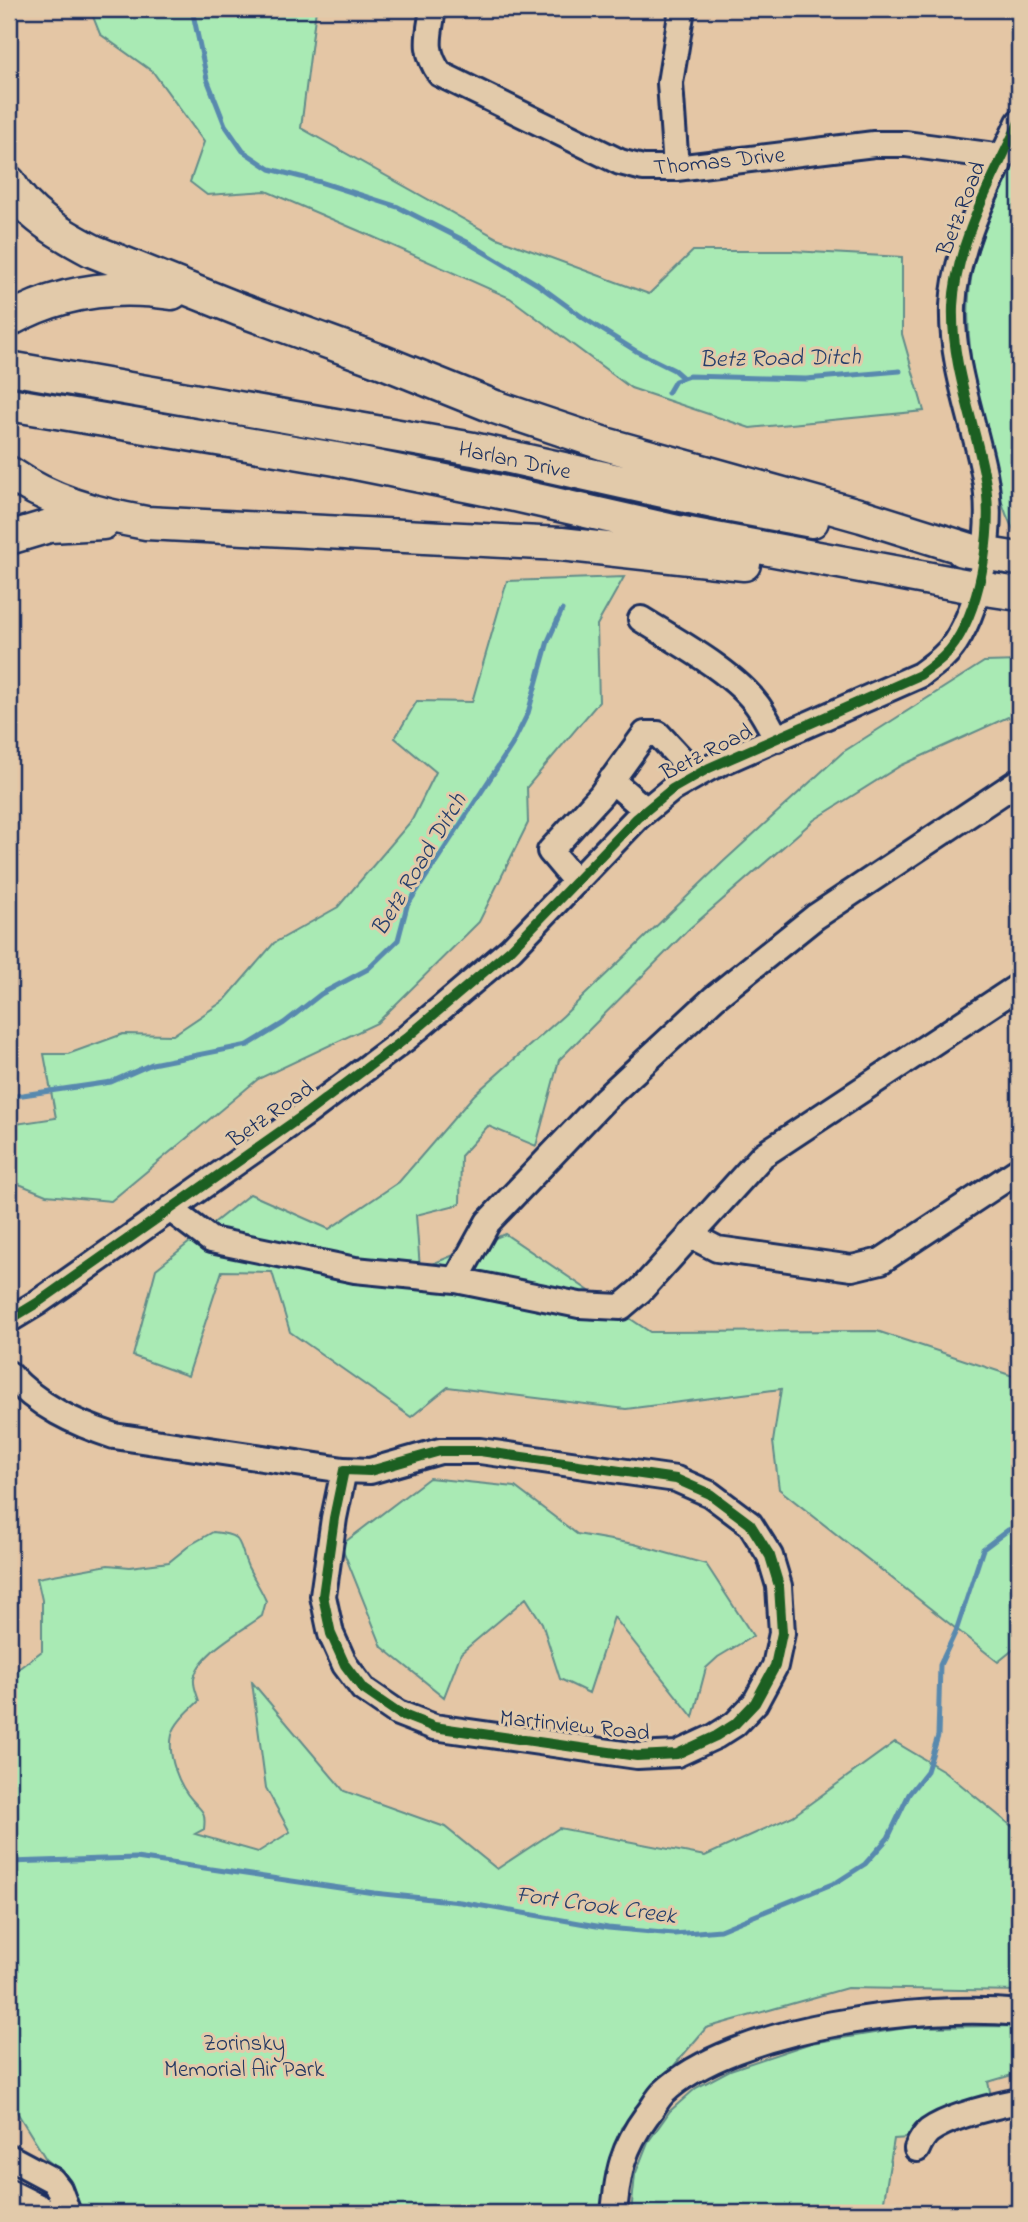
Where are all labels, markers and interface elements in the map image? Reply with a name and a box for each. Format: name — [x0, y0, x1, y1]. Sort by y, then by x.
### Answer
street label: Thomas Drive — [652, 139, 787, 186]
street label: Betz Road — [929, 157, 995, 262]
water label: Betz Road Ditch — [699, 341, 862, 378]
street label: Harlan Drive — [455, 433, 574, 490]
street label: Betz Road — [655, 716, 759, 791]
water label: Betz Road Ditch — [364, 787, 477, 943]
street label: Betz Road — [221, 1073, 321, 1158]
street label: Martinview Road — [498, 1702, 652, 1751]
water label: Fort Crook Creek — [513, 1878, 679, 1935]
park label: Zorinsky Memorial Air Park — [164, 2028, 325, 2087]

